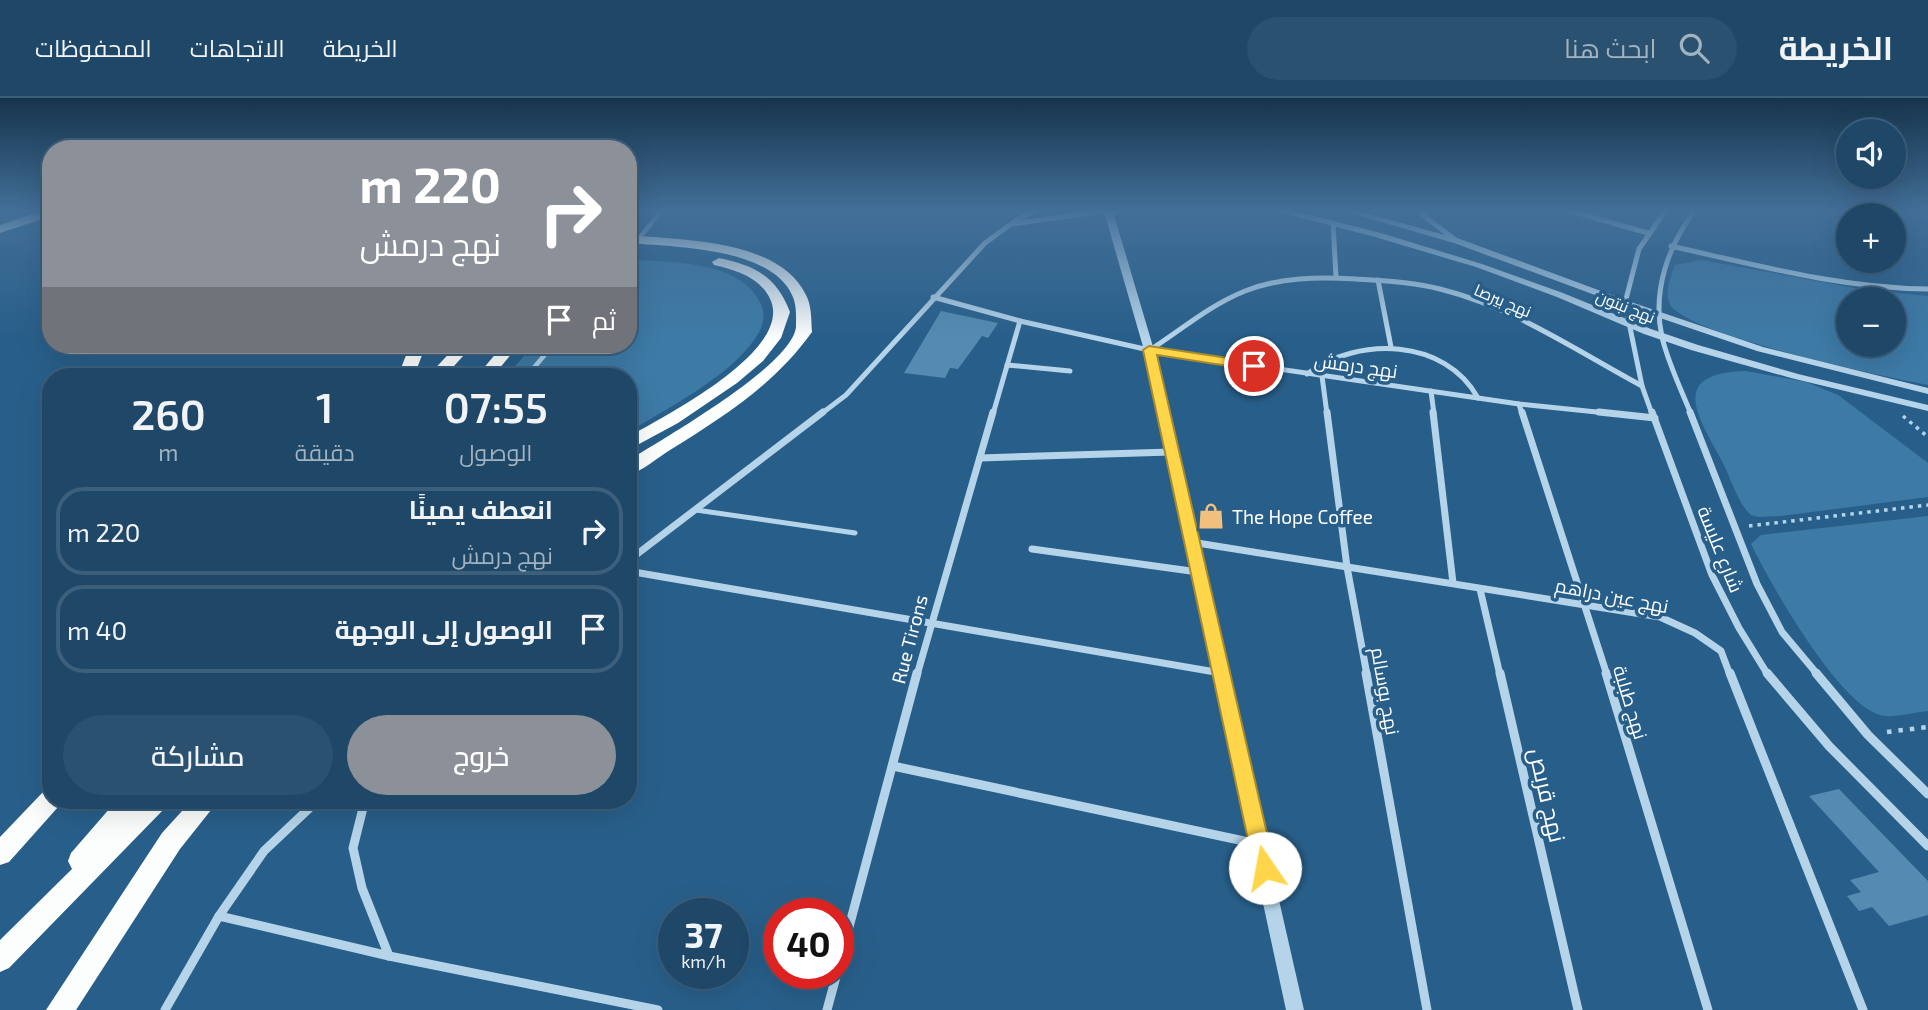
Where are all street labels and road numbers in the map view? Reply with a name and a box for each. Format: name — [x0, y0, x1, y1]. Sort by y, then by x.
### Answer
street label: نهج بيرصا — [1470, 280, 1534, 323]
street label: نهج نبتون — [1593, 286, 1658, 329]
street label: نهج درمش — [1312, 348, 1399, 385]
street label: شارع عليسة — [1691, 502, 1749, 597]
street label: نهج عين دراهم — [1553, 573, 1671, 620]
street label: Rue Tirons — [886, 592, 932, 686]
street label: نهج بوسالم — [1364, 645, 1405, 737]
street label: نهج طبلبة — [1606, 662, 1653, 743]
street label: نهج قربص — [1521, 745, 1572, 846]

